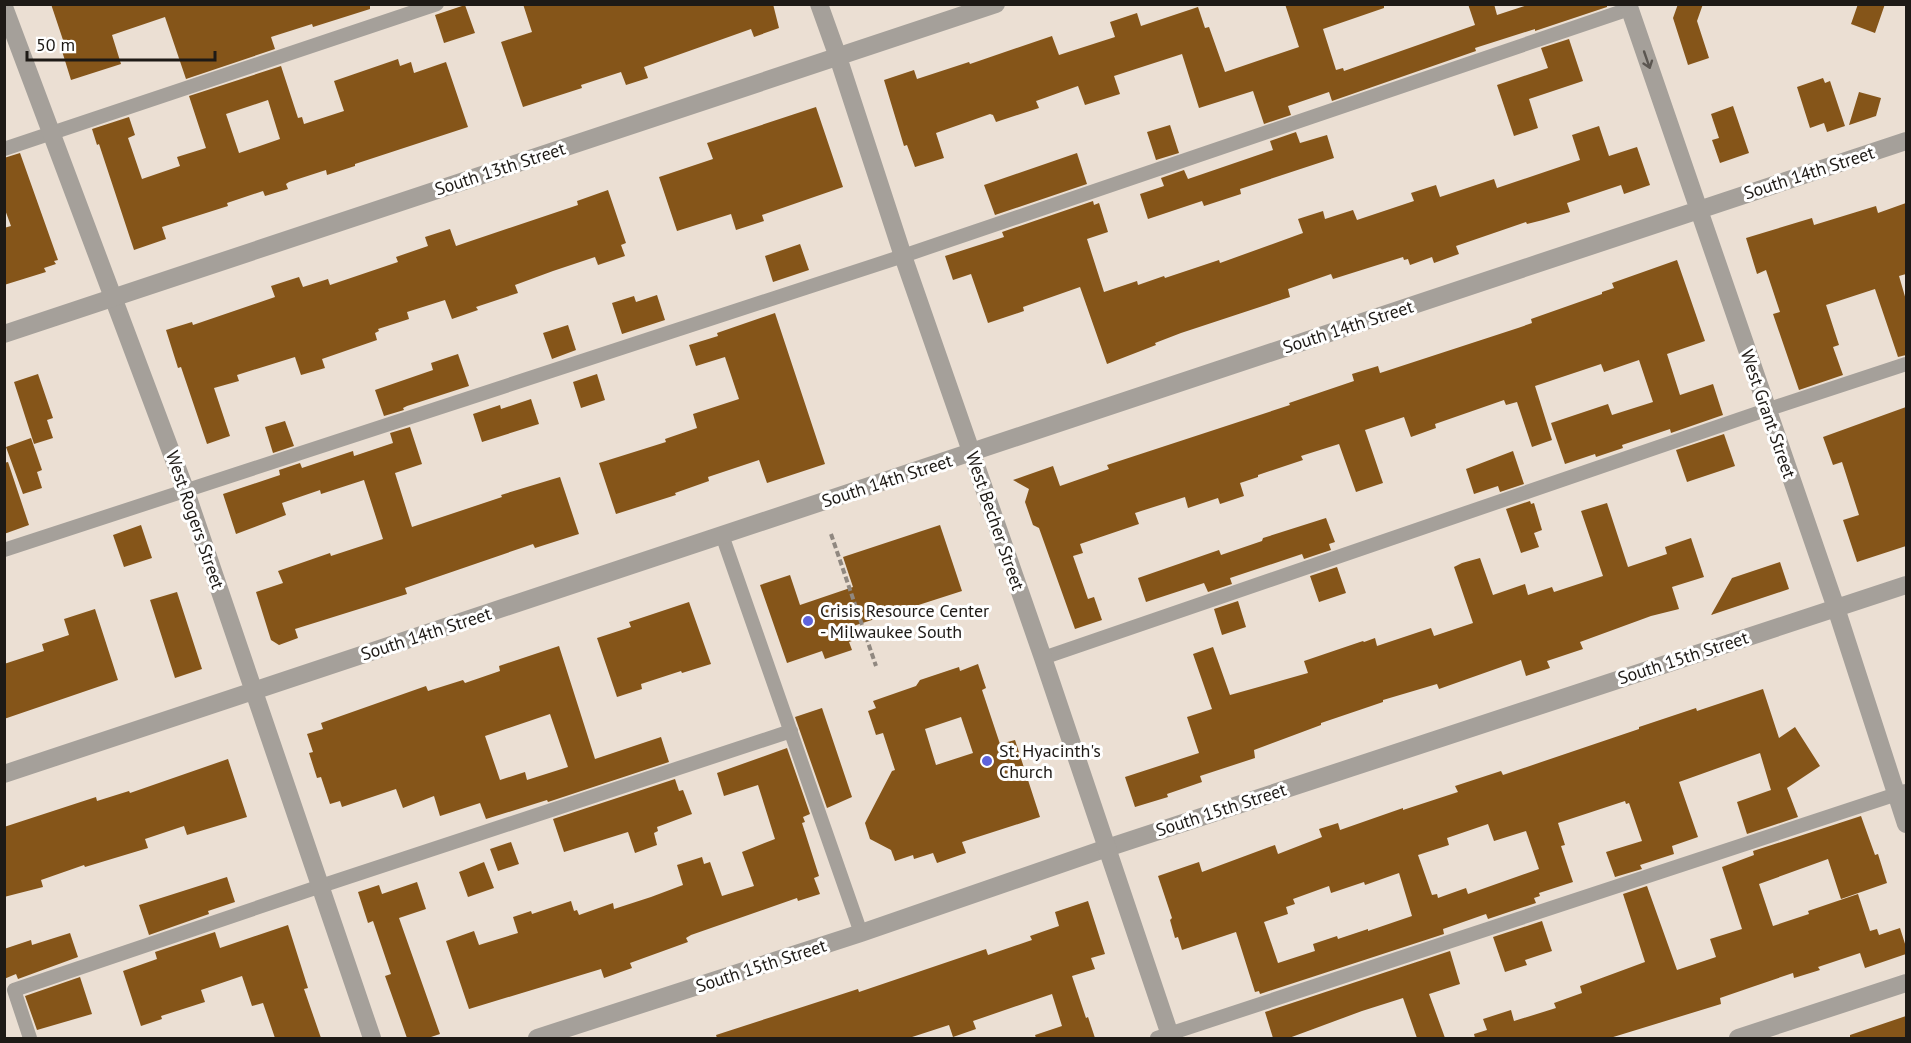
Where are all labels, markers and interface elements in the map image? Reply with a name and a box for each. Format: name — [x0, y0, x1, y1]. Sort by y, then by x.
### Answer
scale bar — [27, 24, 214, 62]
text: 50 m — [36, 33, 75, 56]
one-way arrow — [1642, 50, 1653, 69]
street label: South 13th Street — [432, 137, 568, 200]
street label: South 14th Street — [1741, 141, 1877, 204]
street label: South 14th Street — [1280, 295, 1416, 358]
street label: West Grant Street — [1736, 346, 1801, 481]
street label: West Rogers Street — [161, 448, 230, 592]
street label: West Becher Street — [961, 448, 1030, 593]
street label: South 14th Street — [819, 449, 955, 512]
place label: Crisis Resource Center - Milwaukee South — [820, 599, 989, 643]
street label: South 14th Street — [358, 602, 494, 665]
marker: Crisis Resource Center - Milwaukee South — [801, 614, 815, 628]
street label: South 15th Street — [1615, 626, 1751, 689]
place label: St. Hyacinth's Church — [999, 739, 1101, 783]
marker: St. Hyacinth's Church — [980, 754, 994, 768]
street label: South 15th Street — [1153, 778, 1289, 841]
street label: South 15th Street — [693, 934, 829, 997]

